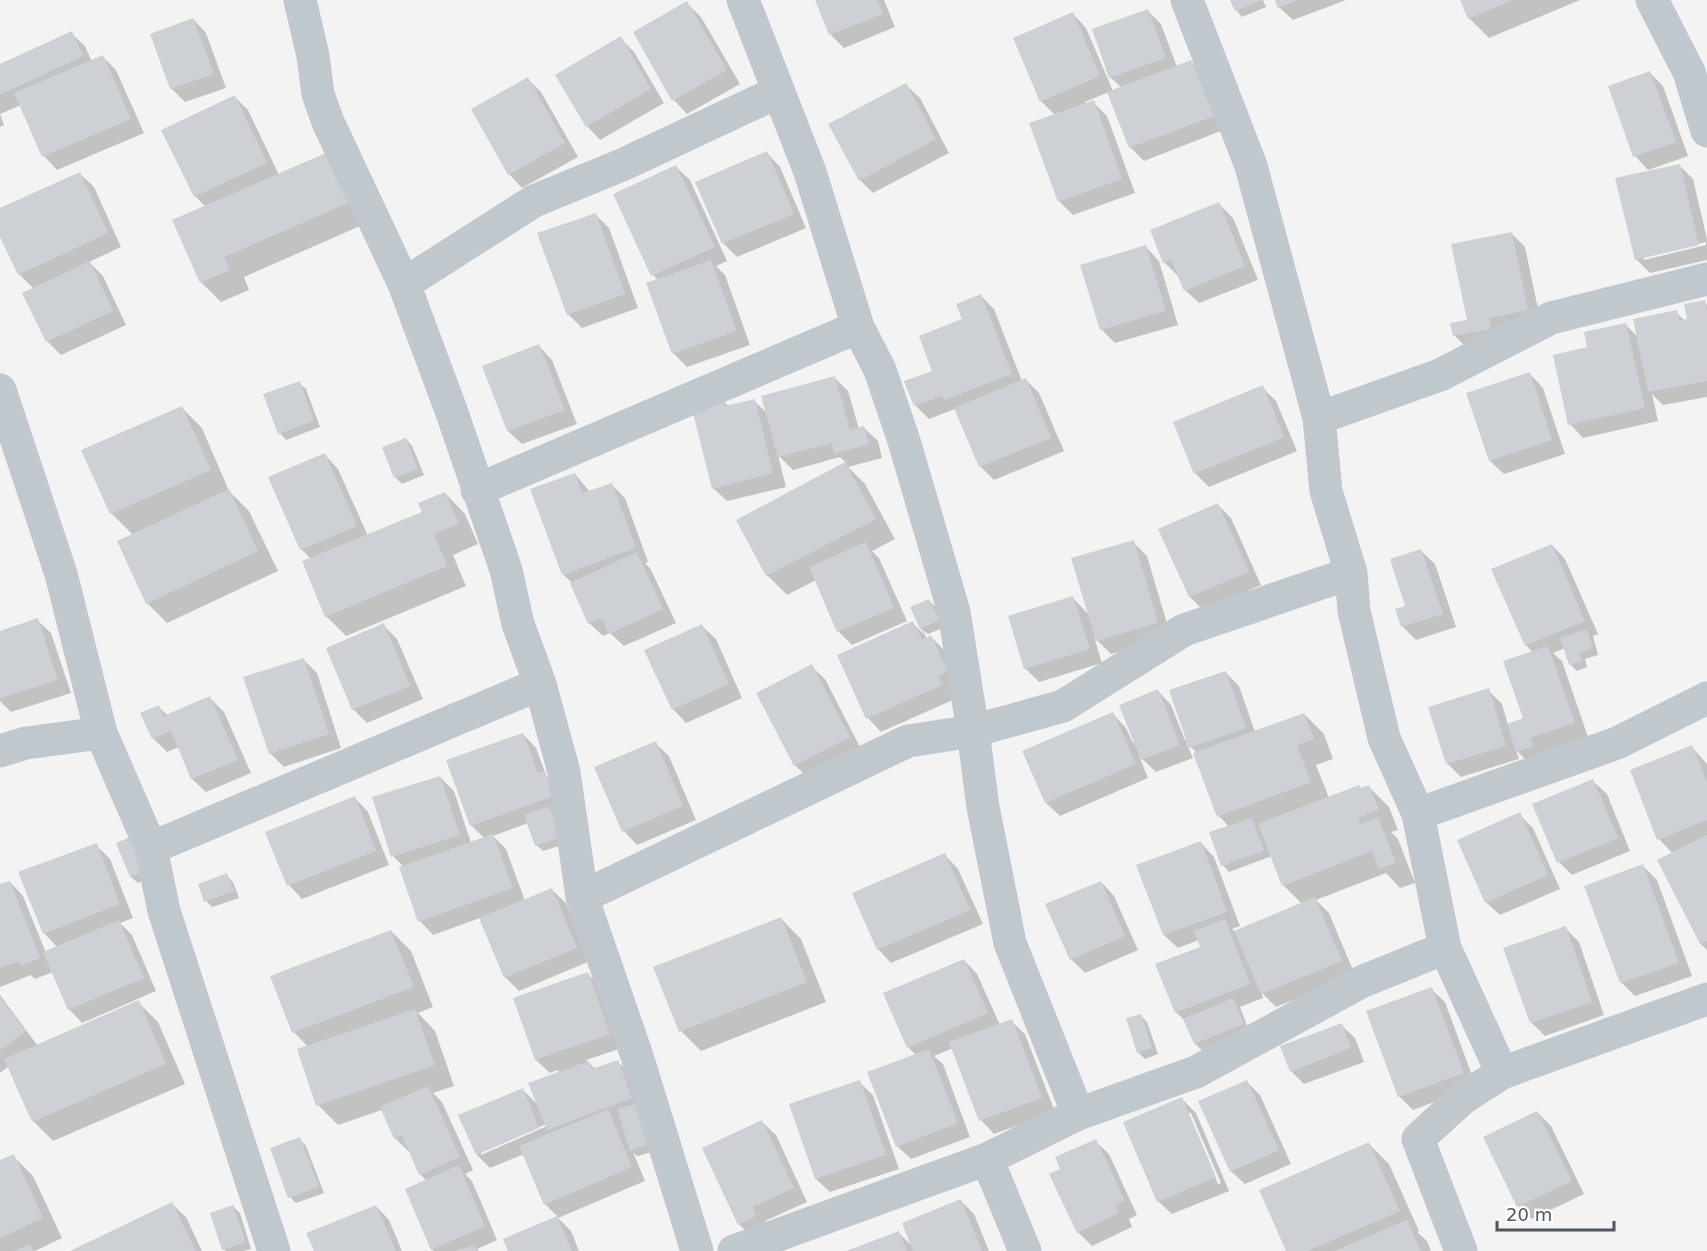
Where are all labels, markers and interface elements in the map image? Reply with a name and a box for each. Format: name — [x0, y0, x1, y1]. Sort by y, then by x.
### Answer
scale bar — [1497, 1194, 1614, 1232]
text: 20 m — [1506, 1204, 1552, 1225]

